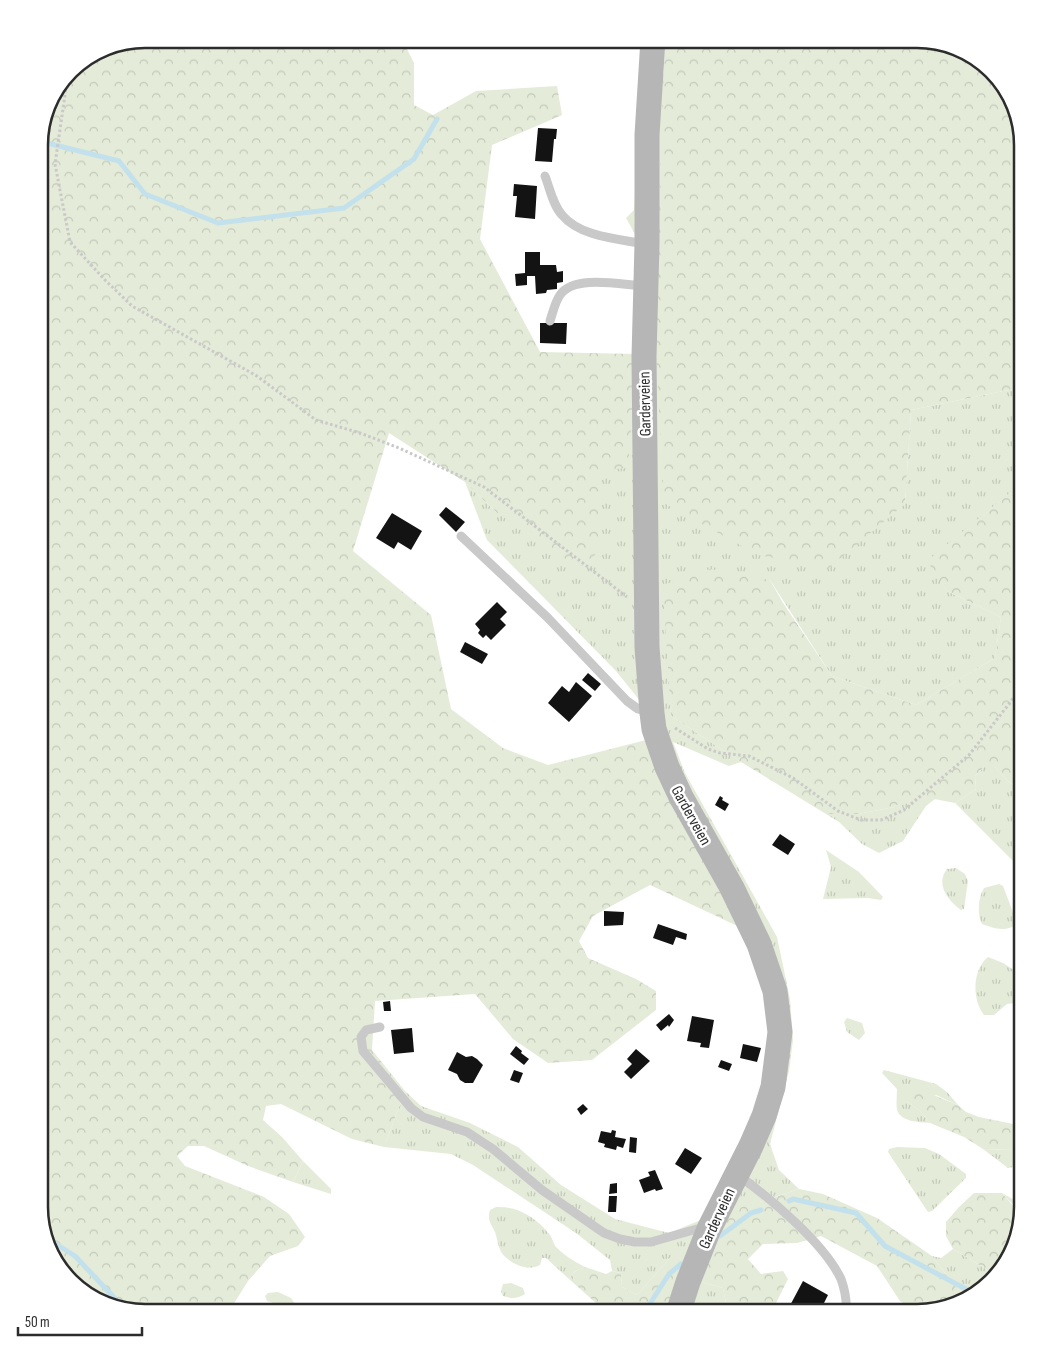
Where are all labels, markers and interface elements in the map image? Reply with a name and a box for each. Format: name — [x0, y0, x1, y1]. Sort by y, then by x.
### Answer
street label: Garderveien — [635, 371, 656, 437]
street label: Garderveien — [667, 783, 715, 849]
street label: Garderveien — [695, 1185, 740, 1252]
scale bar — [18, 1304, 141, 1336]
text: 50 m — [25, 1313, 50, 1332]

